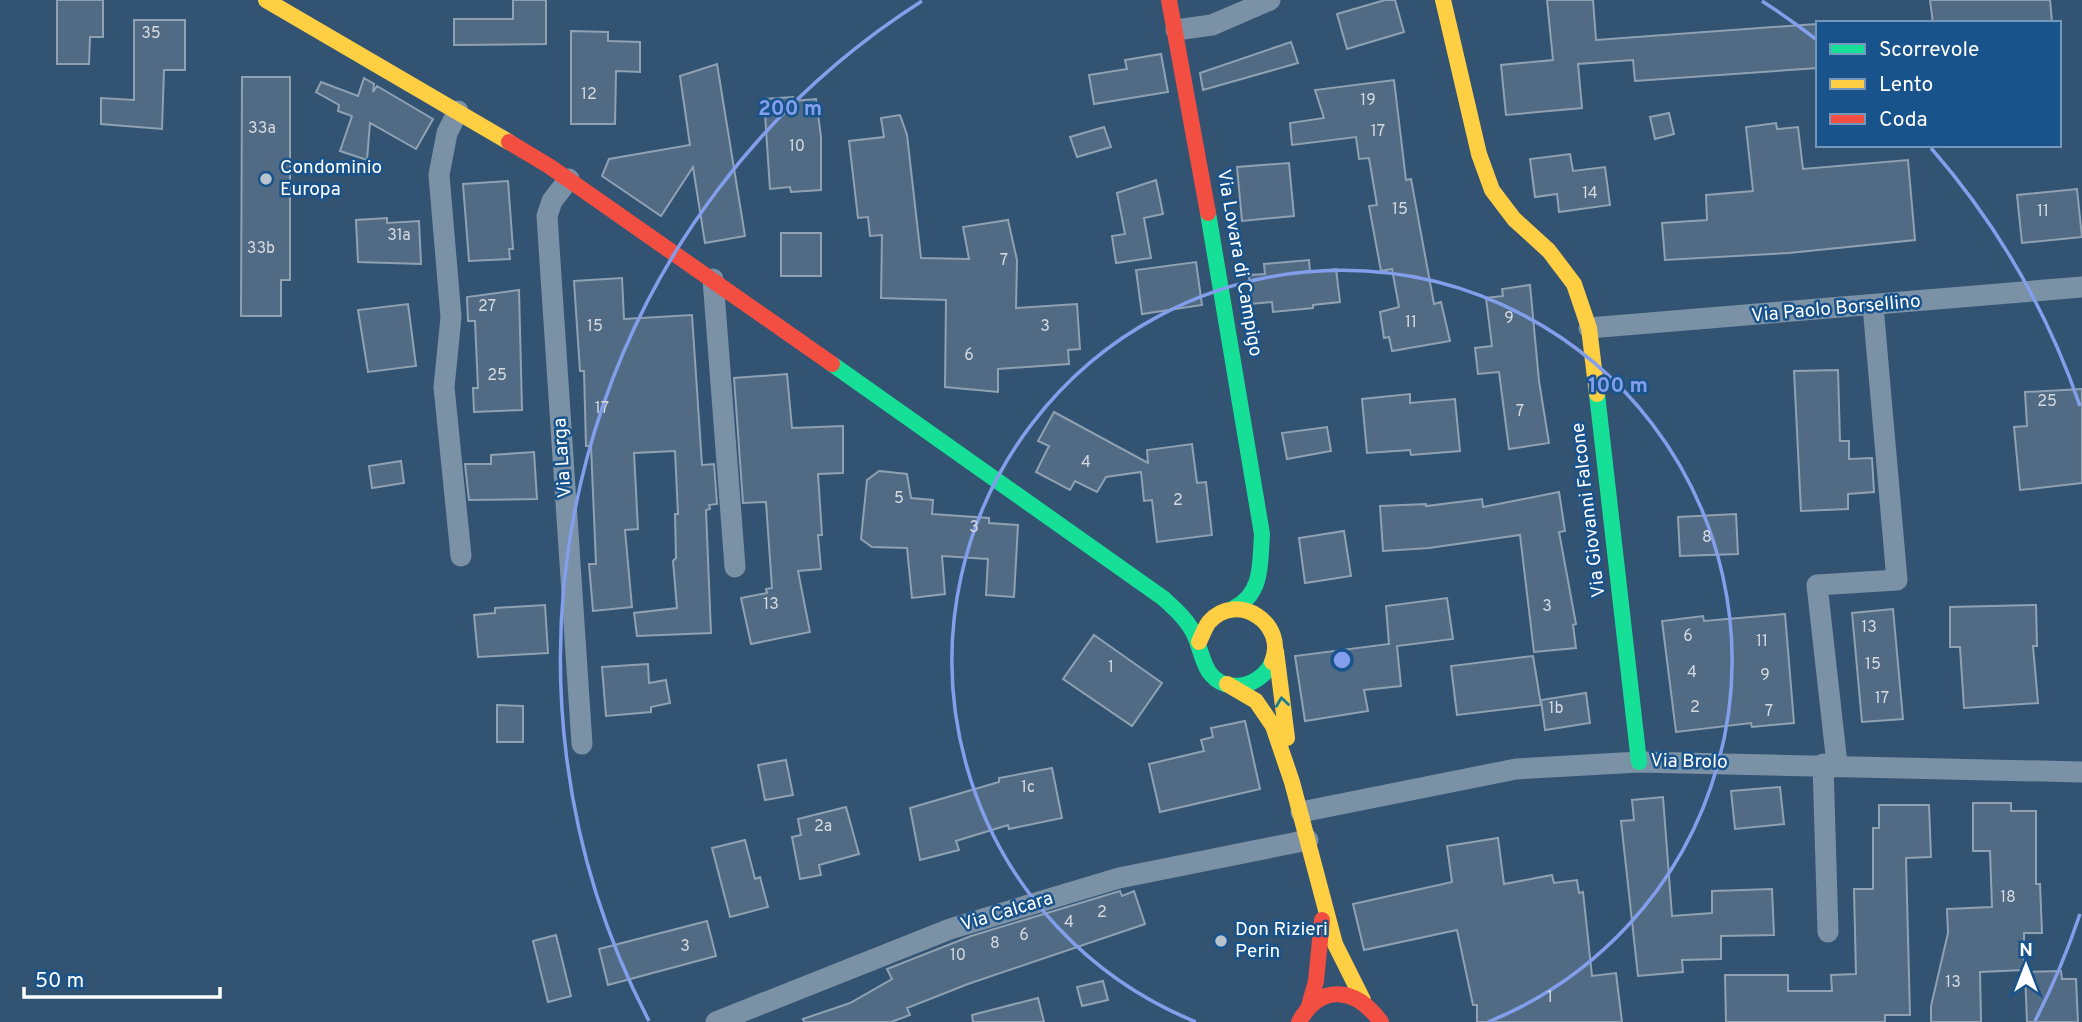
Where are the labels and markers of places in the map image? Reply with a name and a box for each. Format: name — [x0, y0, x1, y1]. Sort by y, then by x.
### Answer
place label: Condominio Europa — [280, 156, 382, 202]
marker: Condominio Europa — [258, 171, 274, 187]
centre of rings — [1330, 648, 1354, 672]
place label: Don Rizieri Perin — [1235, 918, 1328, 964]
marker: Don Rizieri Perin — [1213, 933, 1229, 949]

